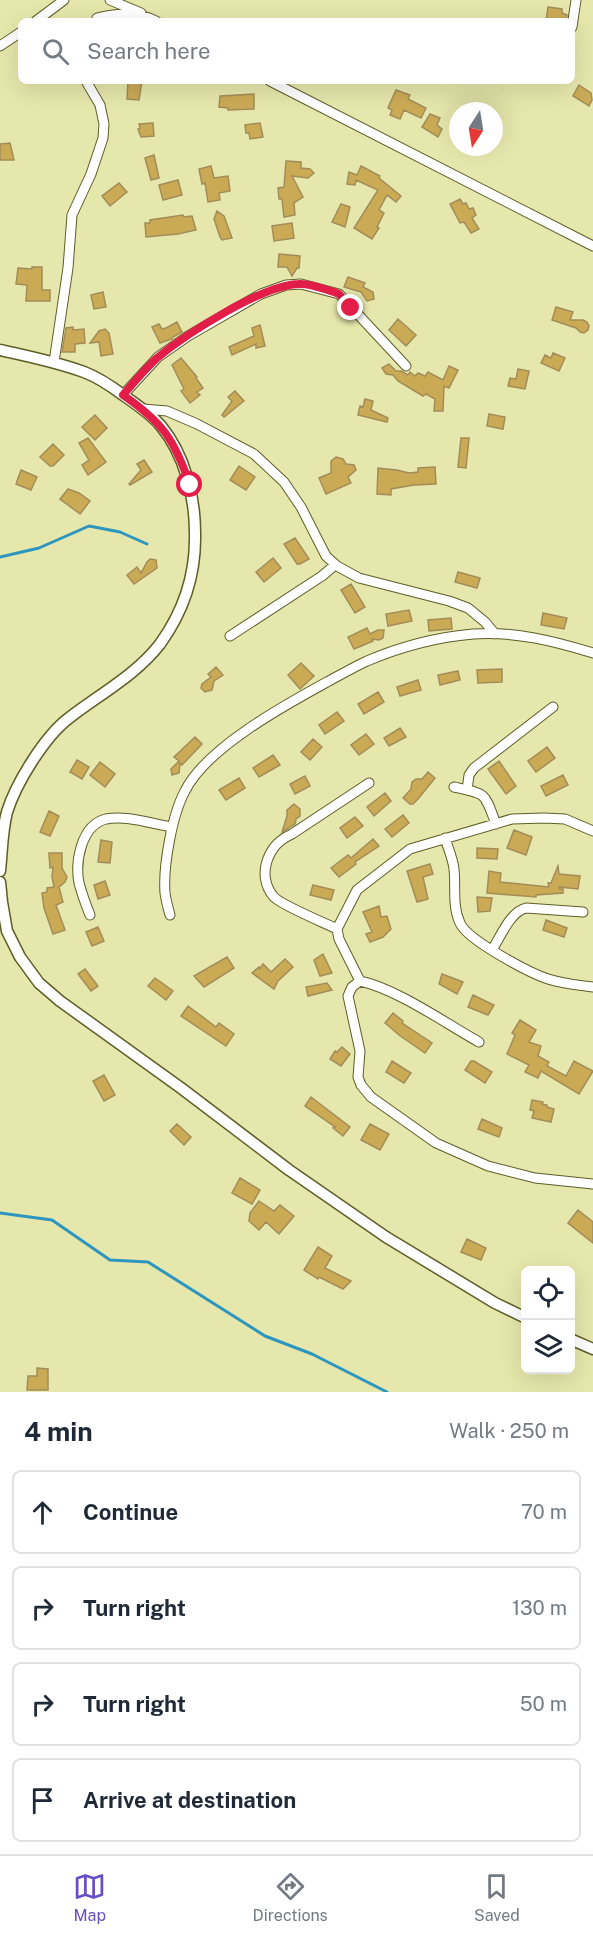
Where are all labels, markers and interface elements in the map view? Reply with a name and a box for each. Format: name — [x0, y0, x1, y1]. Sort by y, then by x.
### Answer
search box — [18, 18, 575, 84]
icon: search — [39, 35, 72, 68]
text: Search here — [87, 38, 211, 64]
north arrow — [449, 102, 503, 156]
route end — [337, 294, 363, 320]
route start — [176, 471, 202, 497]
map controls — [521, 1266, 575, 1374]
button: locate — [521, 1266, 575, 1320]
button: layers — [521, 1320, 575, 1374]
text: 4 min — [24, 1416, 93, 1447]
text: Walk · 250 m — [449, 1419, 569, 1443]
icon: ahead — [26, 1496, 59, 1529]
text: Continue — [83, 1499, 178, 1525]
text: 70 m — [521, 1500, 567, 1524]
icon: right — [26, 1592, 59, 1625]
text: Turn right — [83, 1595, 186, 1621]
text: 130 m — [512, 1596, 567, 1620]
icon: right — [26, 1688, 59, 1721]
text: Turn right — [83, 1691, 186, 1717]
text: 50 m — [520, 1692, 567, 1716]
icon: arrive — [26, 1784, 59, 1817]
text: Arrive at destination — [83, 1787, 296, 1813]
tab: Map — [73, 1870, 106, 1925]
tab: Directions — [253, 1870, 328, 1925]
tab: Saved — [474, 1870, 520, 1925]

